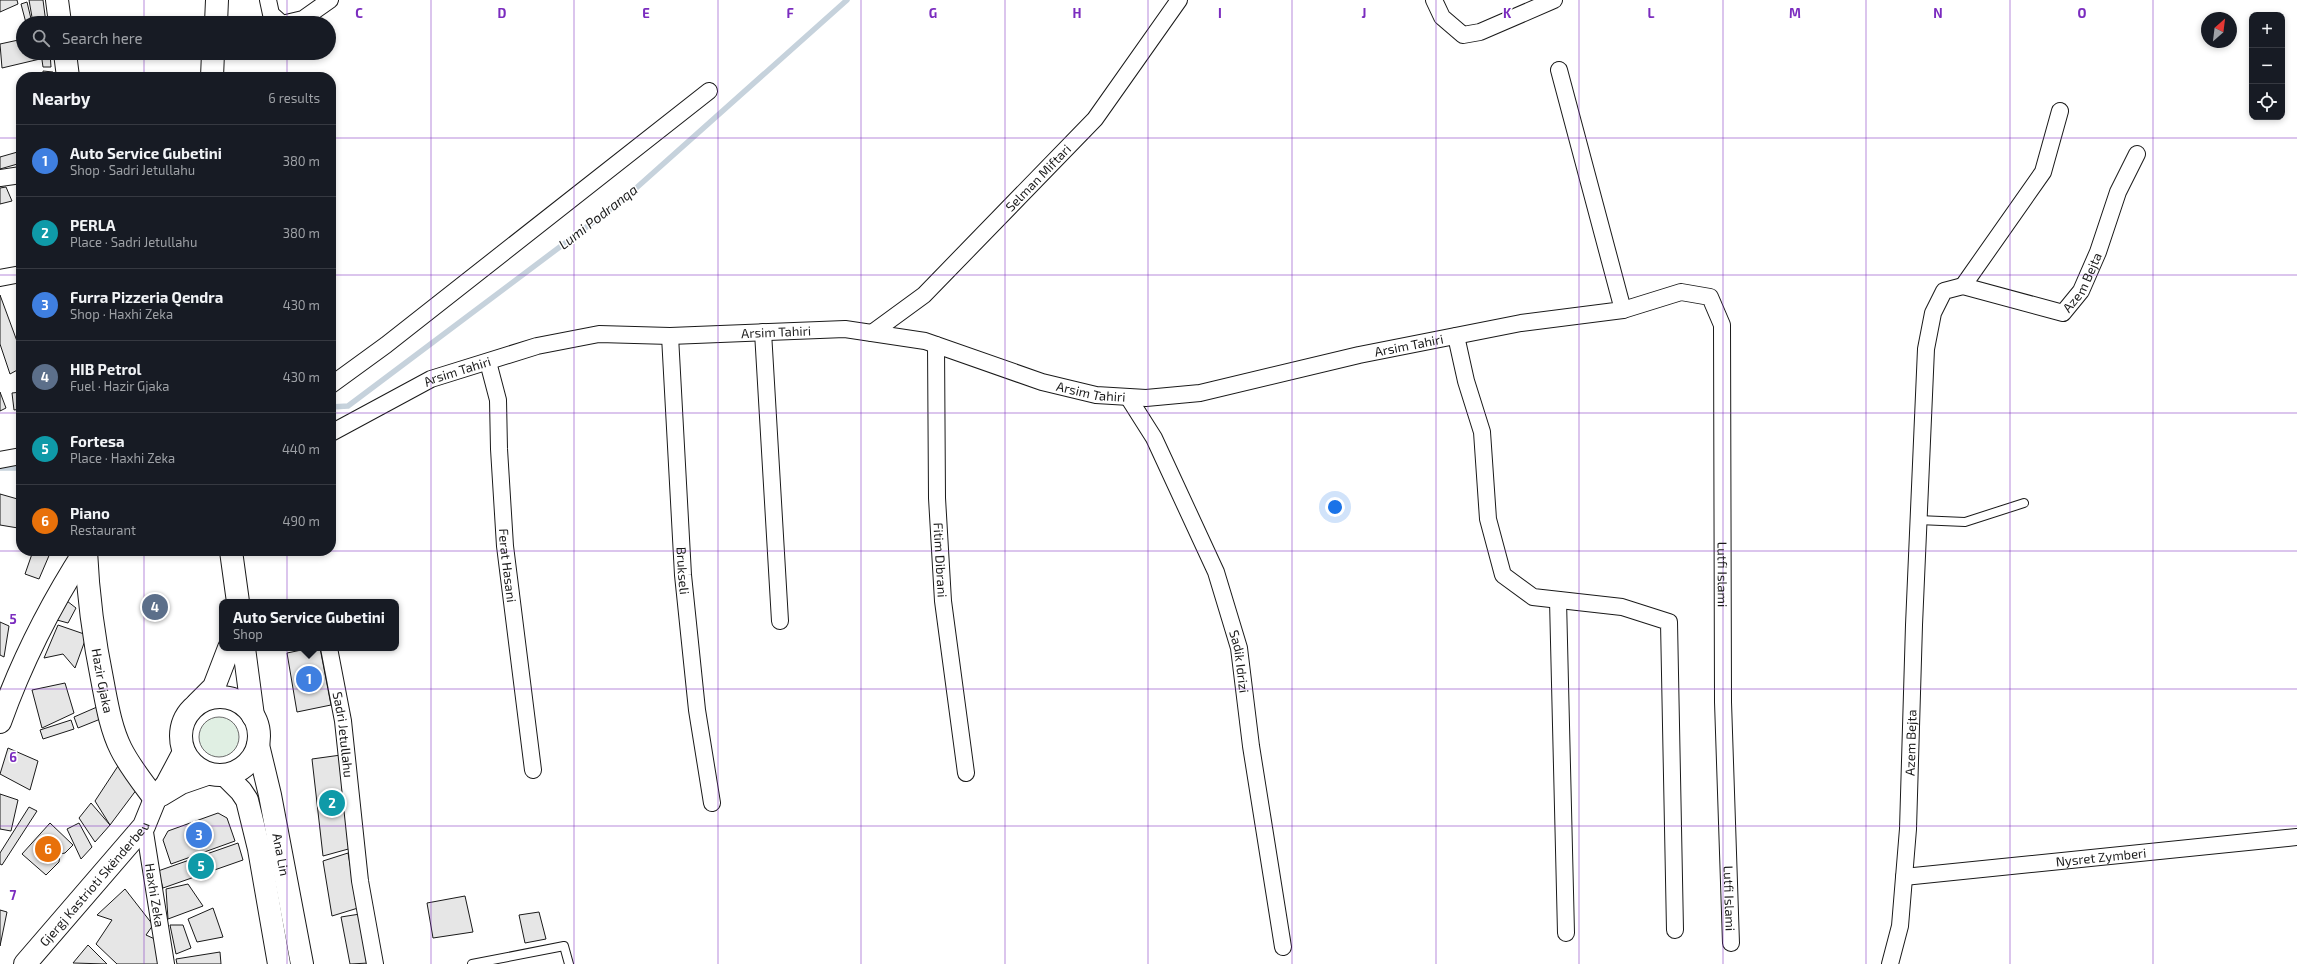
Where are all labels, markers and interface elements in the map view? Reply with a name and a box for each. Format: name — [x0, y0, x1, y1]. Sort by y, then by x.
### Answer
text: C — [355, 5, 363, 21]
text: D — [498, 5, 507, 21]
text: E — [642, 5, 650, 21]
text: F — [786, 5, 794, 21]
text: G — [929, 5, 937, 21]
text: H — [1073, 5, 1082, 21]
text: I — [1218, 5, 1222, 21]
text: J — [1362, 5, 1366, 21]
text: K — [1503, 5, 1512, 21]
text: L — [1648, 5, 1655, 21]
text: M — [1789, 5, 1801, 21]
text: N — [1933, 5, 1943, 21]
text: O — [2078, 5, 2087, 21]
north arrow — [2201, 12, 2237, 48]
map controls — [2249, 12, 2285, 120]
button: + — [2249, 12, 2285, 48]
search box — [16, 16, 336, 60]
icon: search — [30, 27, 52, 49]
text: Search here — [62, 29, 143, 47]
button: − — [2249, 48, 2285, 84]
button: locate — [2249, 84, 2285, 120]
text: Nearby — [32, 88, 90, 108]
text: 6 results — [268, 90, 320, 106]
street label: Selman Miftari — [1002, 141, 1074, 215]
text: Auto Service Gubetini — [70, 144, 222, 162]
text: 1 — [42, 153, 48, 169]
text: 380 m — [283, 153, 320, 169]
text: Shop · Sadri Jetullahu — [70, 162, 195, 178]
water label: Lumi Podranqa — [555, 181, 641, 253]
text: PERLA — [70, 216, 115, 234]
text: 2 — [41, 225, 49, 241]
text: 380 m — [283, 225, 320, 241]
text: Place · Sadri Jetullahu — [70, 234, 197, 250]
street label: Azem Bejta — [2059, 250, 2105, 315]
text: Furra Pizzeria Qendra — [70, 288, 223, 306]
text: 3 — [41, 297, 49, 313]
text: 430 m — [283, 297, 320, 313]
text: Shop · Haxhi Zeka — [70, 306, 173, 322]
street label: Arsim Tahiri — [741, 322, 811, 341]
street label: Arsim Tahiri — [1373, 331, 1445, 360]
street label: Arsim Tahiri — [421, 353, 493, 390]
text: HIB Petrol — [70, 360, 141, 378]
text: 4 — [41, 369, 49, 385]
text: 430 m — [283, 369, 320, 385]
text: Fuel · Hazir Gjaka — [70, 378, 169, 394]
street label: Arsim Tahiri — [1055, 378, 1126, 405]
text: Fortesa — [70, 432, 125, 450]
text: 5 — [41, 441, 49, 457]
text: 440 m — [282, 441, 320, 457]
text: Place · Haxhi Zeka — [70, 450, 175, 466]
your location — [1325, 497, 1345, 517]
text: Piano — [70, 504, 110, 522]
text: 6 — [41, 513, 49, 529]
text: 490 m — [282, 513, 320, 529]
text: Restaurant — [70, 522, 136, 538]
street label: Fitim Dibrani — [930, 522, 951, 598]
street label: Ferat Hasani — [496, 528, 520, 603]
street label: Lutfi Islami — [1715, 542, 1731, 607]
street label: Brukseli — [673, 546, 693, 595]
pin: 4 — [142, 592, 168, 622]
popup — [219, 599, 399, 651]
text: Auto Service Gubetini — [233, 608, 385, 626]
text: 5 — [9, 611, 17, 627]
text: Shop — [233, 626, 263, 642]
street label: Sadik Idrizi — [1226, 628, 1252, 694]
street label: Hazir Gjaka — [89, 647, 117, 715]
pin: 1 — [296, 664, 322, 694]
street label: Sadri Jetullahu — [330, 690, 357, 779]
street label: Azem Bejta — [1902, 709, 1920, 776]
text: 6 — [9, 749, 17, 765]
pin: 2 — [319, 788, 345, 818]
street label: Gjergj Kastrioti Skënderbeu — [36, 819, 153, 950]
pin: 3 — [186, 820, 212, 850]
street label: Ana Lin — [269, 832, 293, 877]
pin: 6 — [35, 834, 61, 864]
street label: Nysret Zymberi — [2055, 844, 2147, 870]
pin: 5 — [188, 851, 214, 881]
street label: Haxhi Zeka — [142, 862, 168, 928]
street label: Lutfi Islami — [1720, 865, 1739, 931]
text: 7 — [10, 887, 17, 903]

